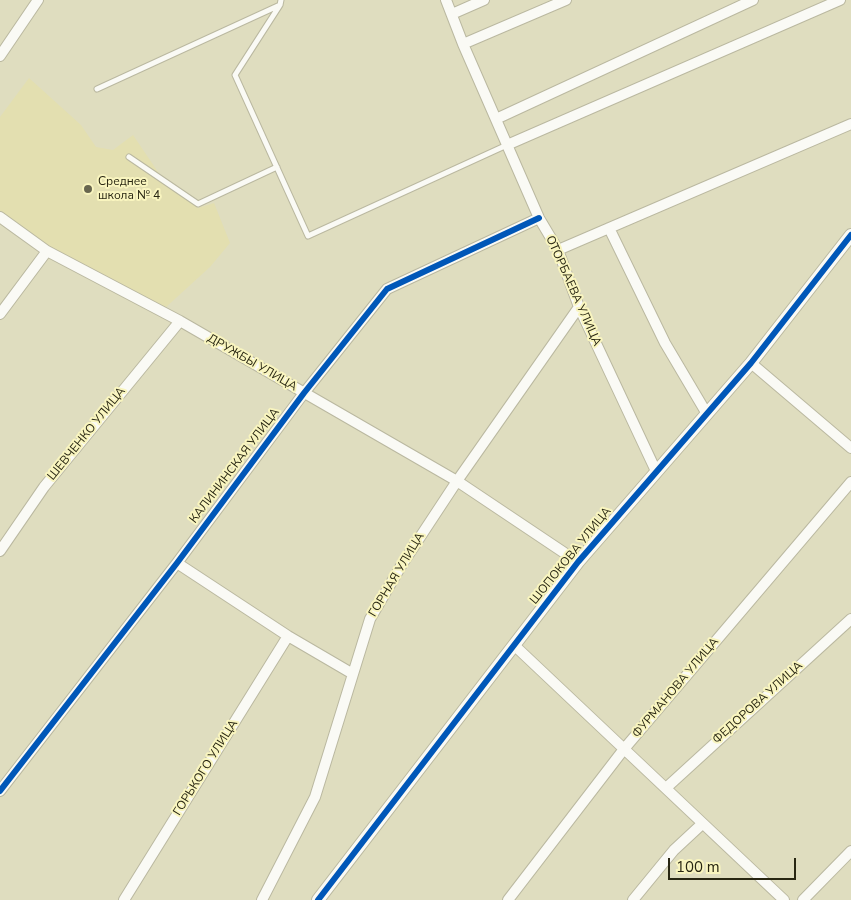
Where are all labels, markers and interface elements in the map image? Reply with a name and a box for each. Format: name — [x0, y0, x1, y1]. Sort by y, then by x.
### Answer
place label: Среднее школа № 4 — [98, 175, 160, 203]
marker: Среднее школа № 4 — [82, 183, 94, 195]
street label: ОТОРБАЕВА УЛИЦА — [542, 234, 604, 348]
street label: ДРУЖБЫ УЛИЦА — [205, 331, 299, 395]
street label: ШЕВЧЕНКО УЛИЦА — [45, 385, 129, 483]
street label: КАЛИНИНСКАЯ УЛИЦА — [187, 406, 283, 526]
street label: ШОПОКОВА УЛИЦА — [527, 505, 615, 607]
street label: ГОРНАЯ УЛИЦА — [366, 530, 428, 620]
street label: ФУРМАНОВА УЛИЦА — [630, 635, 722, 741]
street label: ФЕДОРОВА УЛИЦА — [710, 659, 806, 747]
street label: ГОРЬКОГО УЛИЦА — [171, 717, 241, 819]
scale bar — [671, 848, 798, 880]
text: 100 m — [676, 857, 720, 877]

